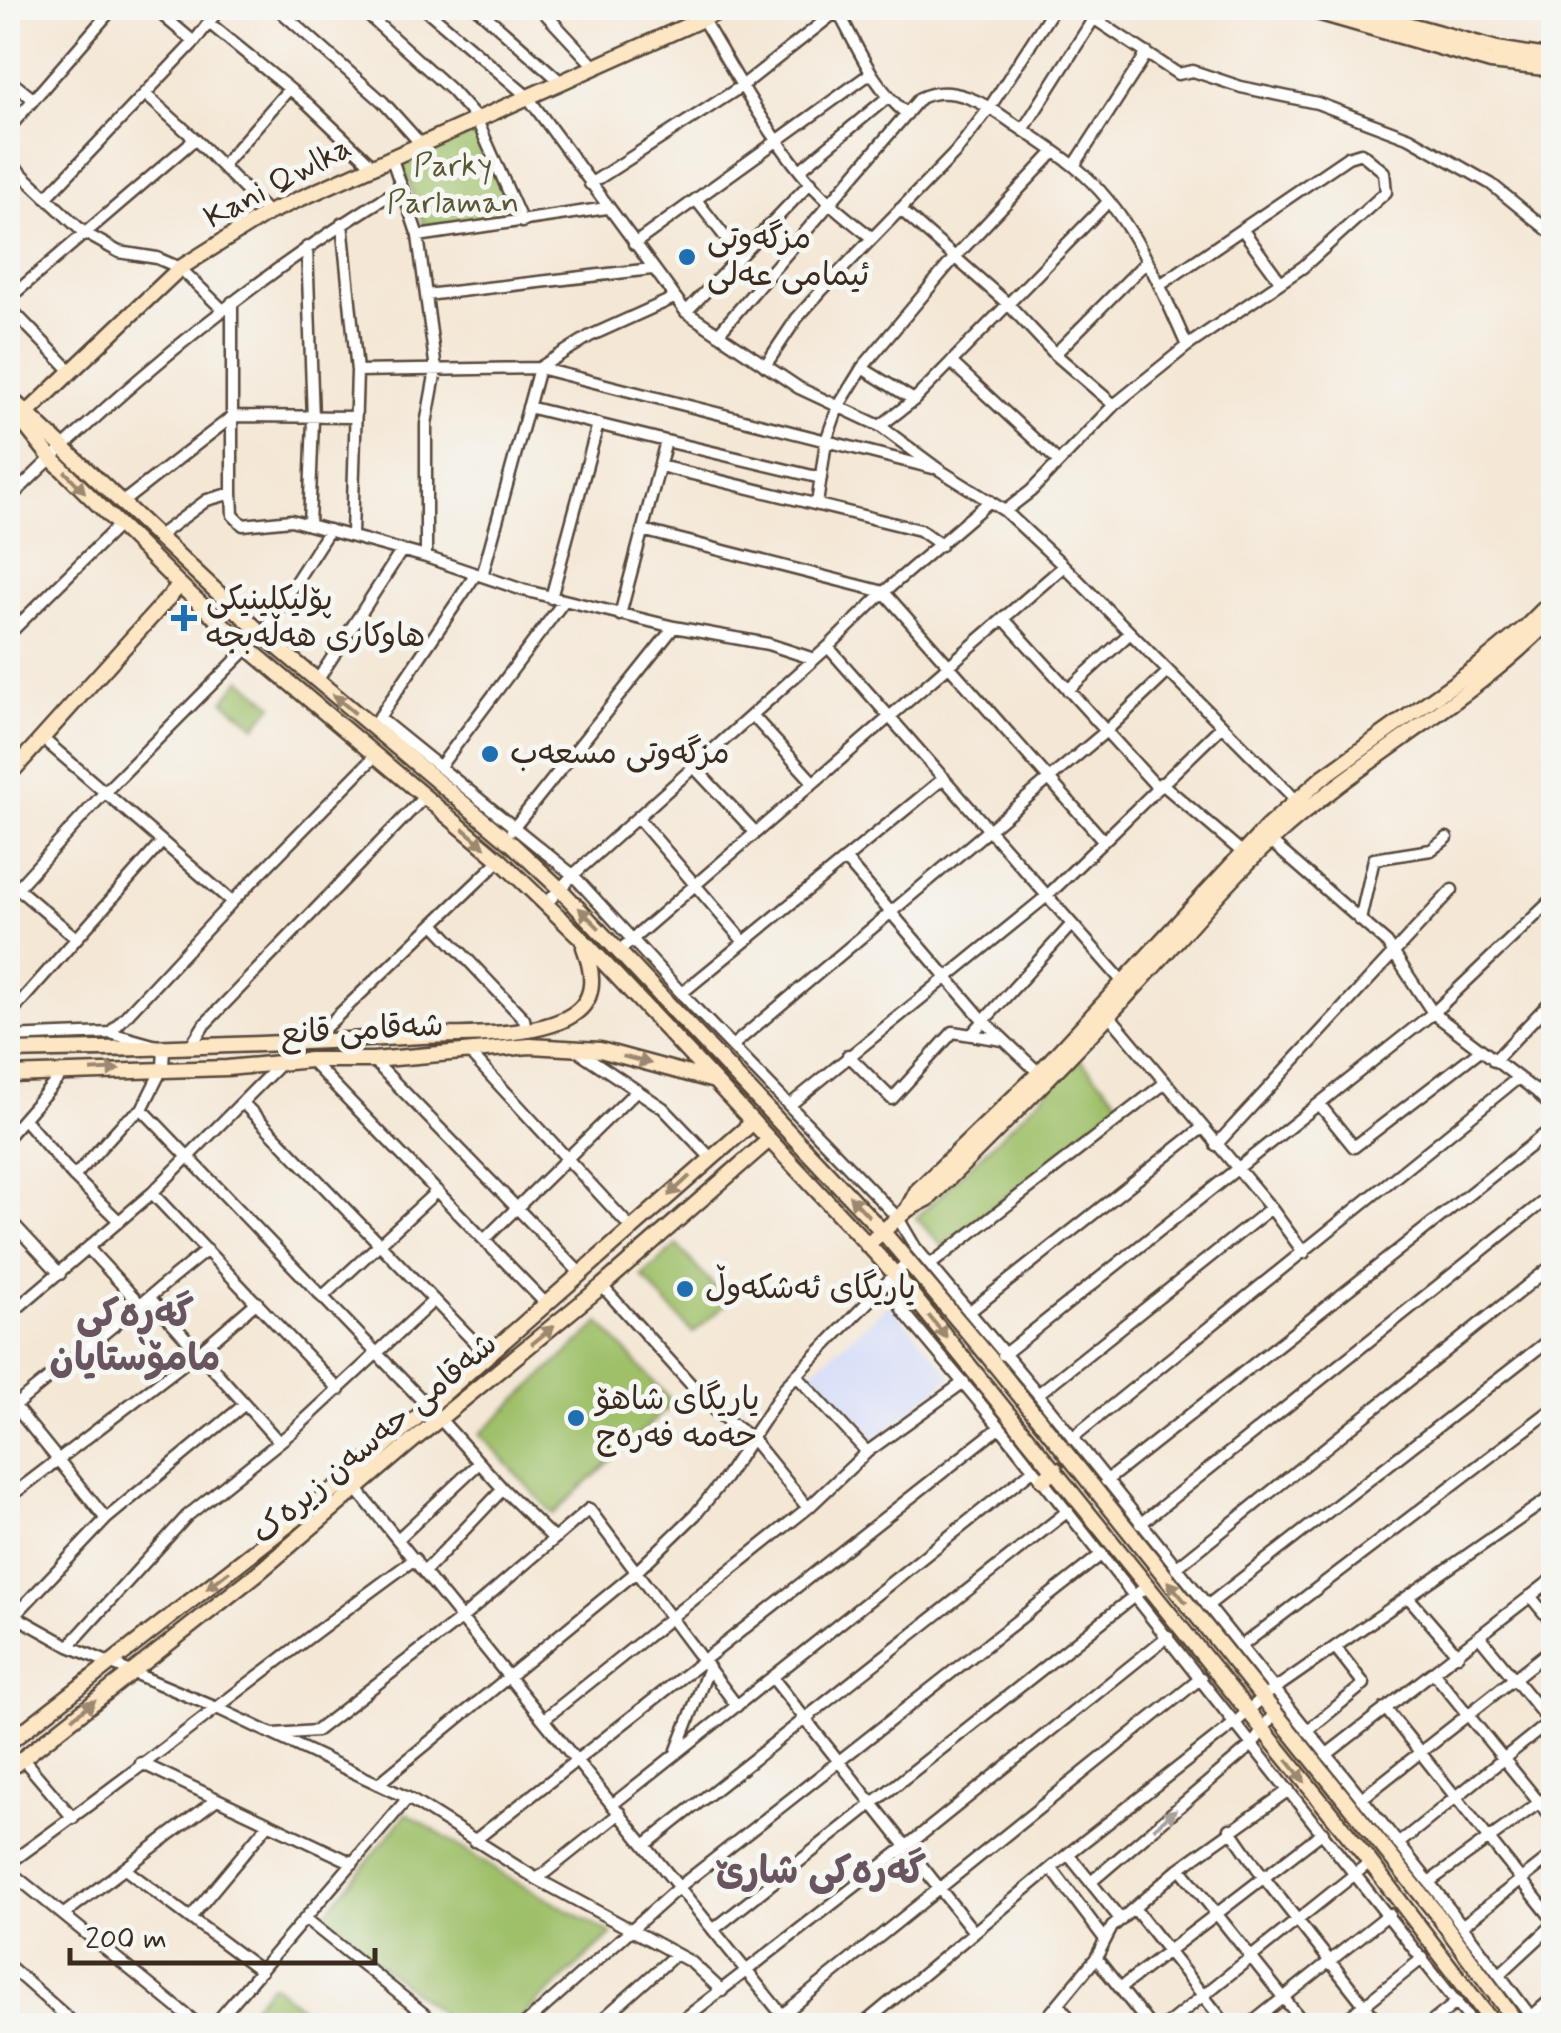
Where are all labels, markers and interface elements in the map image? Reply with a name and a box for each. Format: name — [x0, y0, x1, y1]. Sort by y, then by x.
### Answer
street label: Kani Qwlka — [197, 127, 359, 239]
park label: Parky Parlaman — [387, 145, 519, 224]
place label: مزگەوتی ئیمامی عەلی — [707, 218, 869, 297]
marker: مزگەوتی ئیمامی عەلی — [676, 246, 698, 268]
one-way arrow — [63, 470, 86, 494]
place label: پۆلیکلینیکی هاوکاری هەڵەبجە — [206, 579, 425, 658]
marker: پۆلیکلینیکی هاوکاری هەڵەبجە — [171, 605, 197, 631]
one-way arrow — [332, 694, 357, 716]
place label: مزگەوتی مسعەب — [510, 733, 730, 775]
marker: مزگەوتی مسعەب — [479, 743, 501, 765]
one-way arrow — [461, 827, 486, 848]
one-way arrow — [578, 906, 601, 930]
street label: شەقامی قانع — [279, 1005, 445, 1055]
one-way arrow — [622, 1053, 653, 1069]
one-way arrow — [89, 1062, 121, 1078]
one-way arrow — [667, 1174, 691, 1197]
one-way arrow — [848, 1194, 871, 1218]
place label: یاریگای ئەشکەوڵ — [705, 1264, 916, 1310]
marker: یاریگای ئەشکەوڵ — [674, 1278, 696, 1300]
district label: گەڕەکی مامۆستایان — [50, 1290, 220, 1384]
one-way arrow — [927, 1314, 948, 1339]
street label: شەقامی حەسەن زیرەک — [243, 1324, 507, 1554]
one-way arrow — [530, 1325, 556, 1346]
place label: یاریگای شاهۆ حەمە فەرەج — [593, 1379, 759, 1458]
marker: یاریگای شاهۆ حەمە فەرەج — [565, 1407, 587, 1429]
one-way arrow — [205, 1569, 231, 1589]
one-way arrow — [1166, 1580, 1188, 1605]
one-way arrow — [71, 1699, 97, 1720]
one-way arrow — [1285, 1758, 1306, 1783]
one-way arrow — [1153, 1808, 1178, 1830]
district label: گەرەکی شارێ — [715, 1847, 926, 1897]
scale bar — [70, 1903, 375, 1965]
text: 200 m — [85, 1920, 167, 1959]

